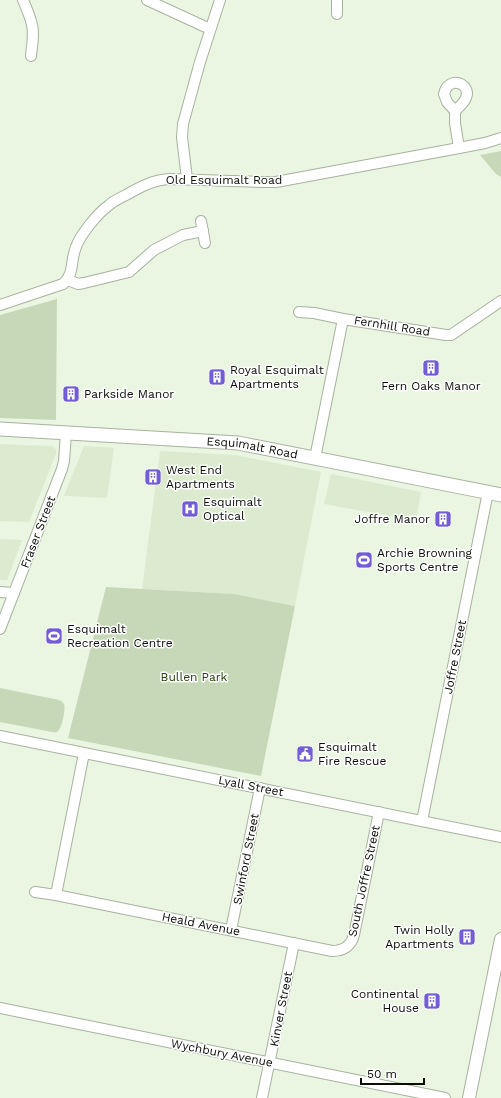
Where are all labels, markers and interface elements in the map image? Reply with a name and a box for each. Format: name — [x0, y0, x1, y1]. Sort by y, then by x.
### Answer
street label: Old Esquimalt Road — [166, 173, 282, 187]
street label: Fernhill Road — [353, 313, 431, 339]
building icon: Fern Oaks Manor — [421, 358, 441, 378]
place label: Royal Esquimalt Apartments — [230, 363, 324, 391]
building icon: Royal Esquimalt Apartments — [207, 367, 227, 387]
place label: Fern Oaks Manor — [381, 379, 481, 393]
building icon: Parkside Manor — [61, 384, 81, 404]
place label: Parkside Manor — [84, 387, 174, 401]
street label: Esquimalt Road — [206, 434, 299, 462]
place label: West End Apartments — [166, 463, 235, 491]
building icon: West End Apartments — [143, 467, 163, 487]
street label: Fraser Street — [18, 494, 58, 570]
place label: Esquimalt Optical — [203, 495, 262, 523]
hospital icon: Esquimalt Optical — [180, 499, 200, 519]
building icon: Joffre Manor — [433, 509, 453, 529]
place label: Joffre Manor — [355, 512, 430, 526]
place label: Archie Browning Sports Centre — [377, 546, 473, 574]
sports icon: Archie Browning Sports Centre — [354, 550, 374, 570]
street label: Joffre Street — [441, 619, 469, 695]
place label: Esquimalt Recreation Centre — [67, 622, 173, 650]
sports icon: Esquimalt Recreation Centre — [44, 626, 64, 646]
park label: Bullen Park — [161, 670, 228, 684]
place label: Esquimalt Fire Rescue — [318, 740, 386, 768]
public building icon: Esquimalt Fire Rescue — [295, 744, 315, 764]
street label: Lyall Street — [217, 773, 285, 799]
street label: Swinford Street — [230, 812, 262, 906]
street label: South Joffre Street — [345, 824, 383, 938]
street label: Heald Avenue — [161, 910, 242, 938]
place label: Twin Holly Apartments — [385, 923, 455, 951]
building icon: Twin Holly Apartments — [457, 927, 477, 947]
street label: Kinver Street — [267, 970, 295, 1048]
place label: Continental House — [351, 987, 419, 1015]
building icon: Continental House — [422, 991, 442, 1011]
street label: Wychbury Avenue — [170, 1036, 274, 1070]
scale bar — [361, 1060, 424, 1086]
text: 50 m — [367, 1067, 397, 1081]

